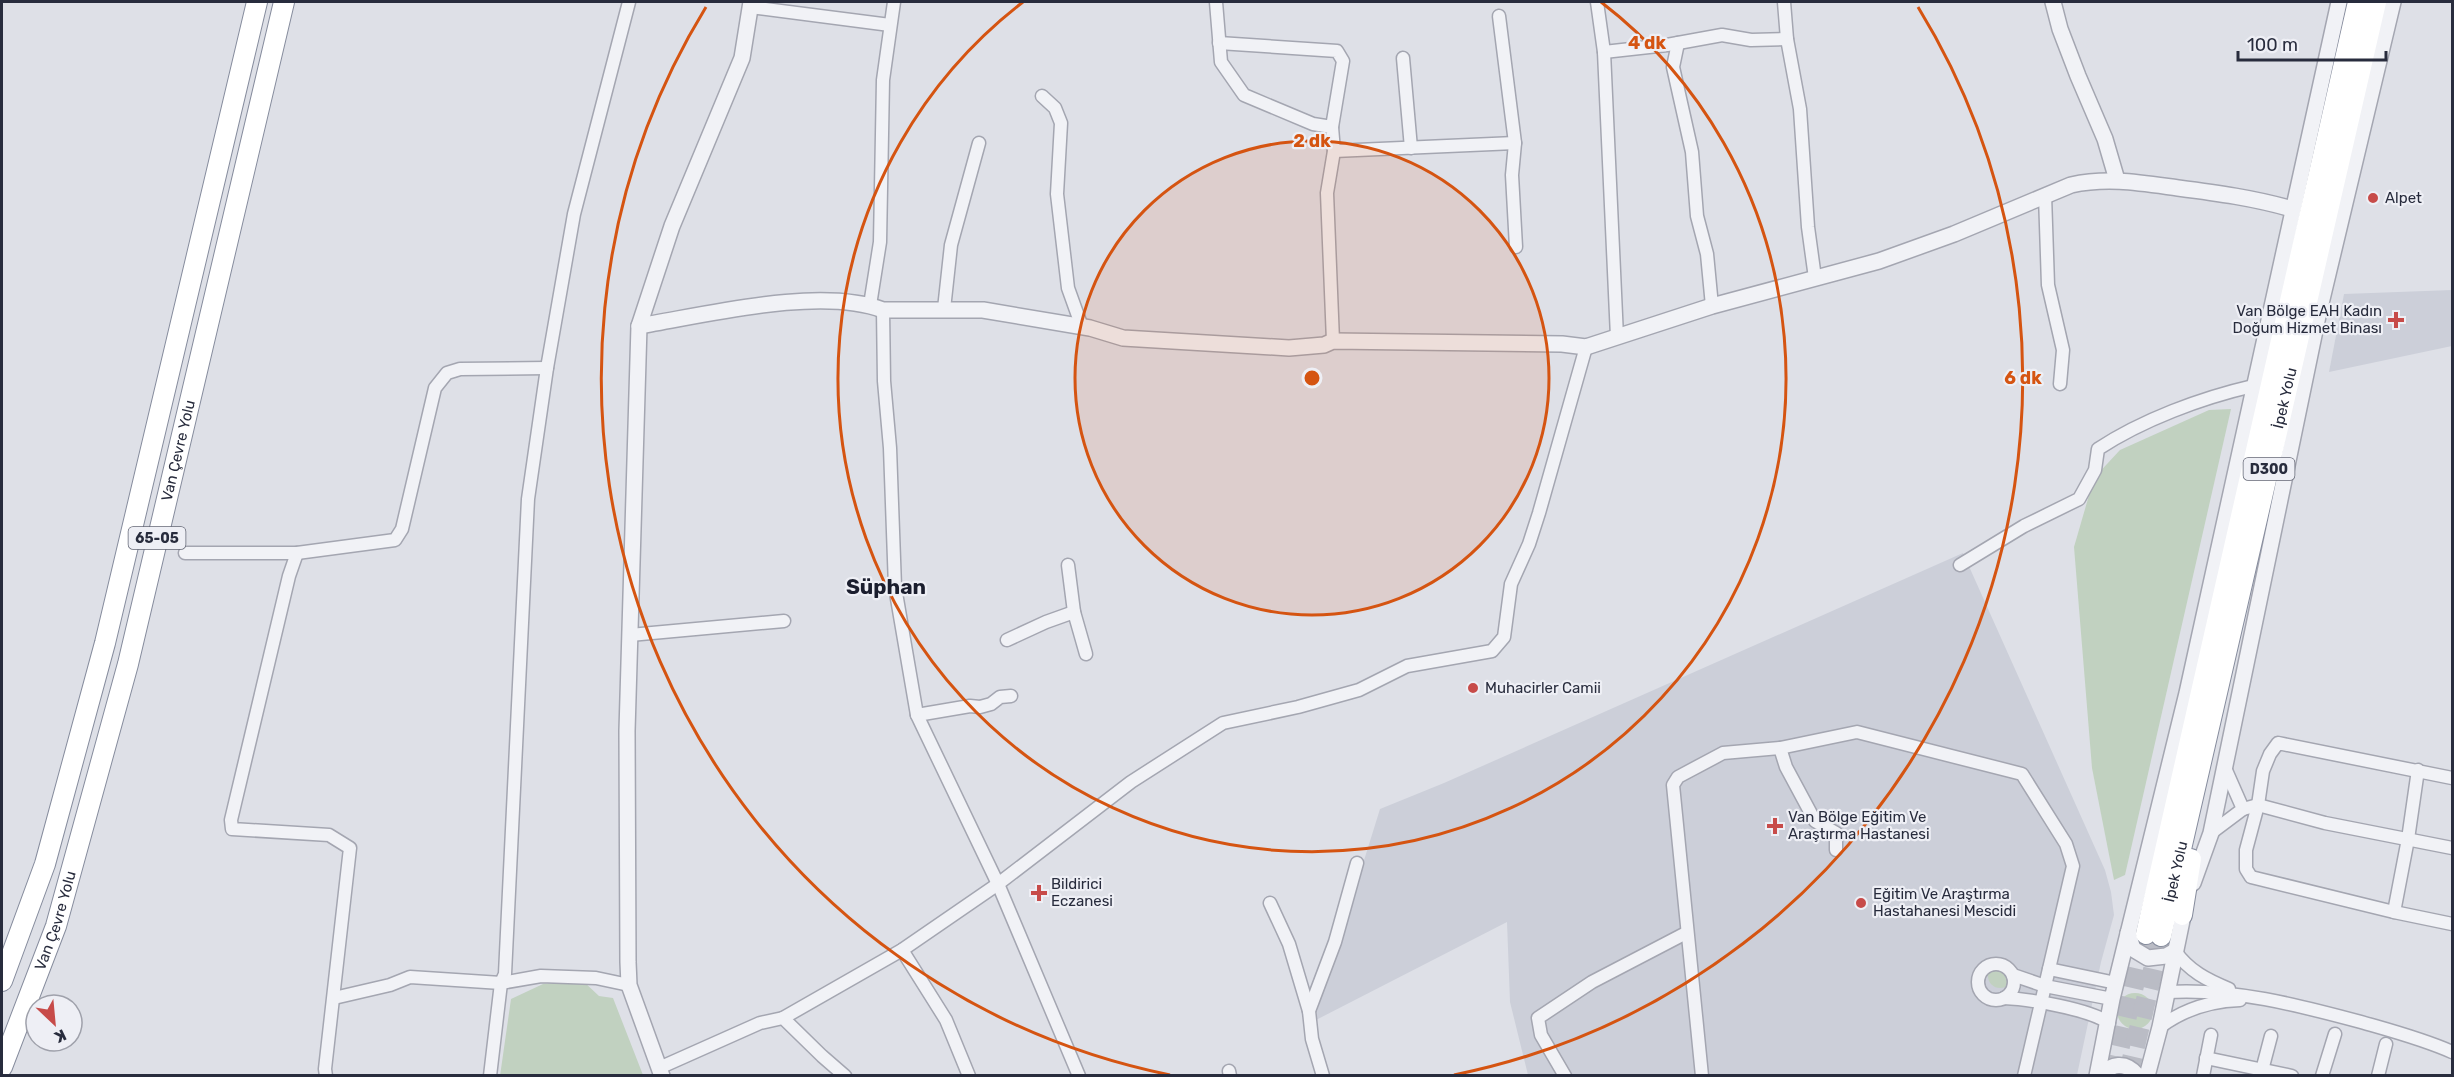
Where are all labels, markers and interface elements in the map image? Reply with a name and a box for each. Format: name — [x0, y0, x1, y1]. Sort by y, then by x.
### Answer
scale bar — [2238, 24, 2386, 62]
text: 4 dk — [1628, 32, 1666, 54]
text: 100 m — [2247, 34, 2298, 56]
text: 2 dk — [1293, 130, 1331, 152]
place label: Alpet — [2385, 189, 2422, 207]
marker: Alpet — [2366, 191, 2380, 205]
place label: Van Bölge EAH Kadın Doğum Hizmet Binası — [2233, 302, 2382, 337]
marker: Van Bölge EAH Kadın Doğum Hizmet Binası — [2387, 311, 2405, 329]
street label: İpek Yolu — [2269, 366, 2301, 430]
text: 6 dk — [2004, 367, 2042, 389]
centre of rings — [1302, 368, 1322, 388]
street label: Van Çevre Yolu — [158, 398, 199, 503]
road number: D300 — [2244, 458, 2294, 480]
road number: 65-05 — [128, 527, 186, 549]
district label: Süphan — [846, 574, 926, 599]
place label: Muhacirler Camii — [1485, 679, 1601, 697]
marker: Muhacirler Camii — [1466, 681, 1480, 695]
place label: Van Bölge Eğitim Ve Araştırma Hastanesi — [1788, 808, 1930, 843]
marker: Van Bölge Eğitim Ve Araştırma Hastanesi — [1766, 817, 1784, 835]
street label: İpek Yolu — [2160, 839, 2192, 904]
street label: Van Çevre Yolu — [31, 869, 80, 973]
place label: Bildirici Eczanesi — [1051, 875, 1113, 910]
place label: Eğitim Ve Araştırma Hastahanesi Mescidi — [1873, 885, 2016, 920]
marker: Bildirici Eczanesi — [1032, 886, 1046, 900]
marker: Eğitim Ve Araştırma Hastahanesi Mescidi — [1854, 896, 1868, 910]
north arrow — [24, 993, 84, 1053]
text: K — [51, 1025, 69, 1047]

